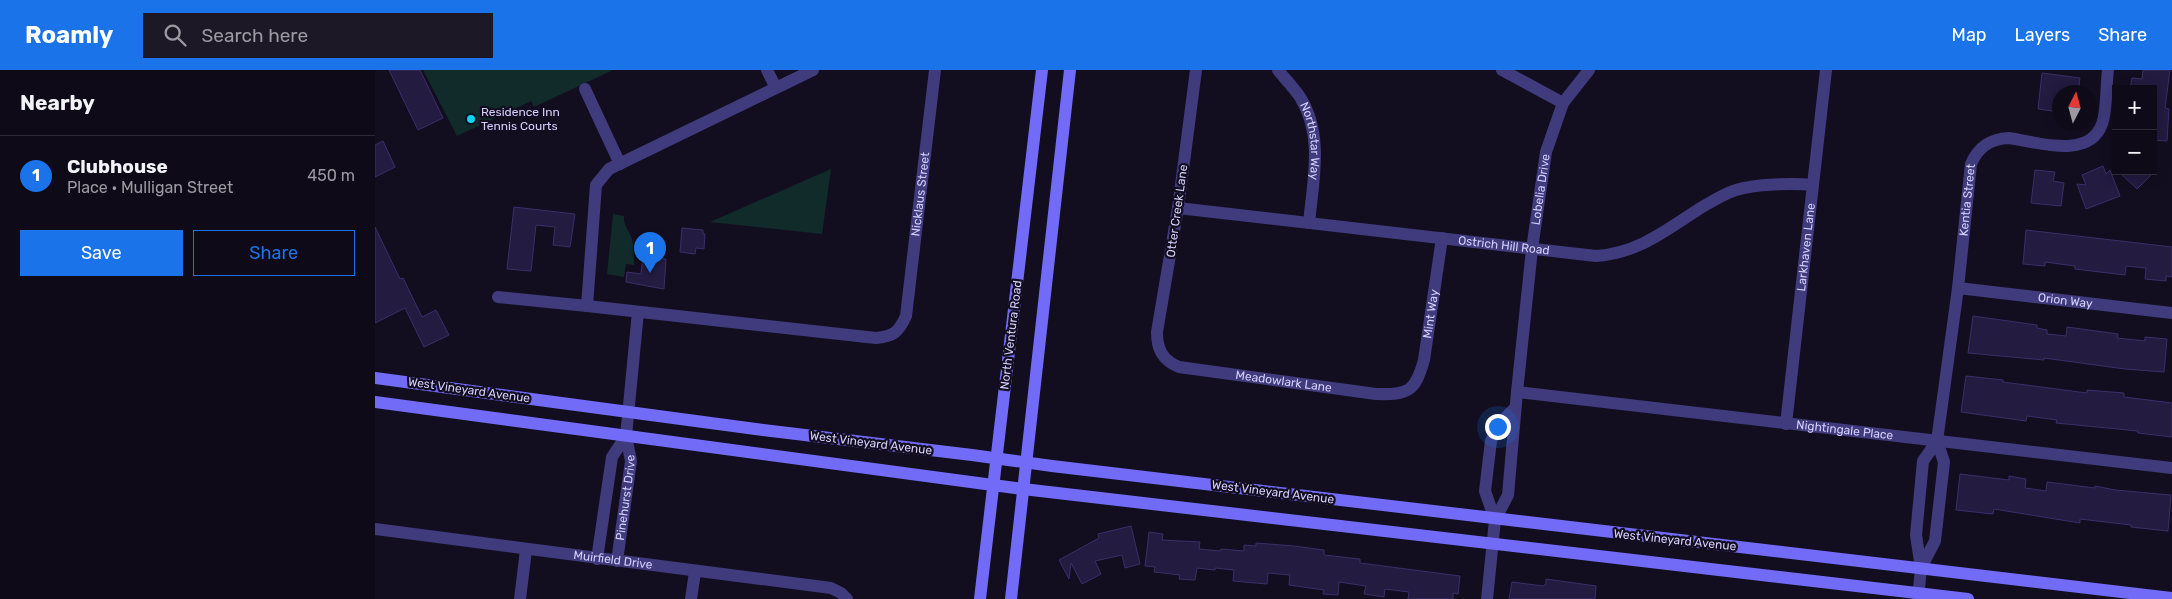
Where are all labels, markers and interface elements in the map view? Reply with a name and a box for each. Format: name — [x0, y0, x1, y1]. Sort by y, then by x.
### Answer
search box — [143, 13, 493, 58]
text: Roamly — [25, 21, 113, 49]
icon: search — [161, 21, 189, 49]
text: Search here — [201, 24, 308, 47]
text: Map — [1952, 24, 1987, 46]
text: Layers — [2015, 24, 2070, 46]
text: Share — [2098, 24, 2147, 46]
north arrow — [2052, 85, 2097, 130]
map controls — [2112, 85, 2157, 175]
button: + — [2112, 85, 2157, 130]
text: Nearby — [20, 90, 95, 115]
street label: Northstar Way — [1297, 100, 1322, 181]
place label: Residence Inn Tennis Courts — [481, 105, 560, 133]
marker: Residence Inn Tennis Courts — [465, 113, 477, 125]
button: − — [2112, 130, 2157, 175]
street label: Nicklaus Street — [908, 151, 932, 237]
street label: Lobelia Drive — [1529, 153, 1553, 226]
text: Clubhouse — [67, 155, 168, 178]
street label: Otter Creek Lane — [1164, 163, 1190, 258]
street label: Kentia Street — [1956, 163, 1978, 237]
text: 1 — [32, 166, 40, 185]
text: 450 m — [307, 166, 355, 185]
text: Place · Mulligan Street — [67, 178, 233, 197]
street label: Larkhaven Lane — [1794, 202, 1818, 292]
button: Save — [20, 230, 183, 276]
button: Share — [193, 230, 355, 276]
pin: 1 — [634, 232, 666, 273]
street label: Ostrich Hill Road — [1457, 233, 1550, 258]
street label: North Ventura Road — [997, 280, 1025, 390]
street label: Mint Way — [1420, 288, 1441, 339]
street label: Orion Way — [2037, 290, 2094, 311]
street label: Meadowlark Lane — [1235, 368, 1333, 395]
street label: West Vineyard Avenue — [407, 374, 531, 406]
your location — [1485, 414, 1511, 440]
street label: Nightingale Place — [1796, 417, 1894, 443]
street label: West Vineyard Avenue — [809, 429, 933, 457]
street label: Pinehurst Drive — [613, 453, 638, 541]
street label: West Vineyard Avenue — [1211, 478, 1335, 506]
street label: West Vineyard Avenue — [1613, 527, 1737, 553]
street label: Muirfield Drive — [573, 548, 654, 572]

